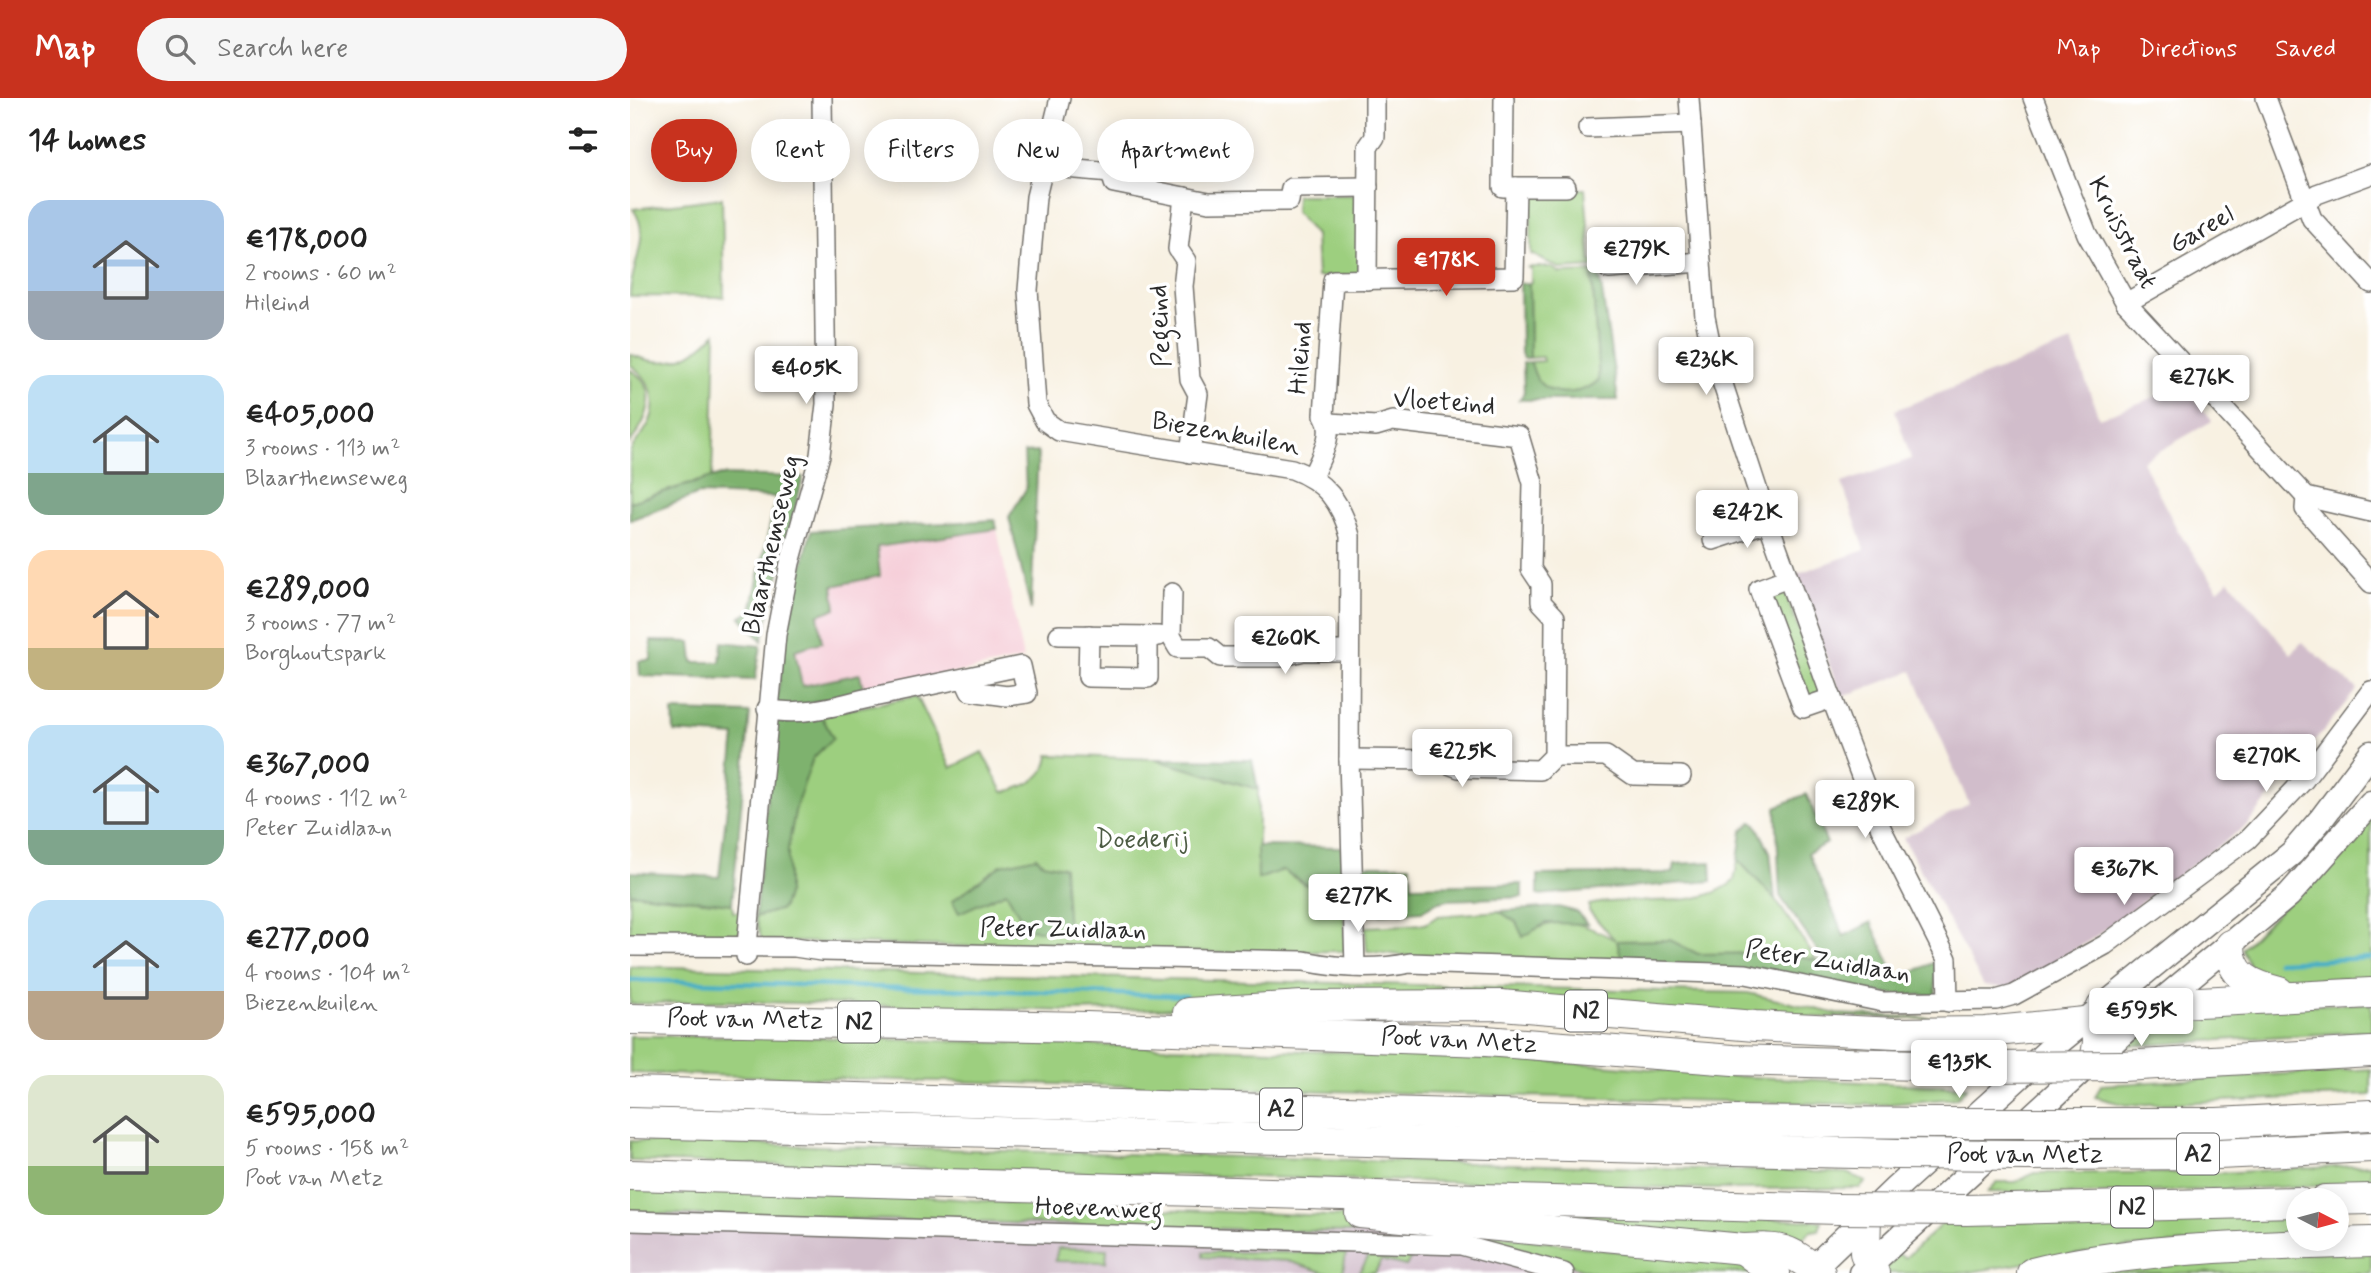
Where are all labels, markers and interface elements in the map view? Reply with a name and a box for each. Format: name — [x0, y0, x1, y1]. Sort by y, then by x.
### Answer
search box — [137, 18, 627, 81]
text: Map — [35, 27, 95, 71]
icon: search — [161, 30, 199, 68]
text: Search here — [217, 32, 348, 66]
text: Map — [2057, 34, 2101, 65]
text: Directions — [2139, 34, 2237, 65]
text: Saved — [2275, 34, 2336, 65]
chip: Buy — [651, 119, 737, 182]
chip: Rent — [751, 119, 850, 182]
chip: Filters — [864, 119, 979, 182]
chip: New — [993, 119, 1083, 182]
chip: Apartment — [1097, 119, 1254, 182]
text: 14 homes — [28, 121, 146, 160]
icon: filters — [564, 121, 602, 159]
street label: Kruisstraat — [2079, 171, 2165, 295]
street label: Gareel — [2163, 198, 2241, 262]
text: €178,000 — [245, 220, 368, 259]
icon: home — [84, 228, 168, 312]
pin: €279K — [1587, 228, 1685, 287]
text: €279K — [1603, 235, 1669, 265]
pin: €178K — [1397, 238, 1495, 298]
text: €178K — [1413, 246, 1479, 276]
text: 2 rooms · 60 m² — [245, 259, 397, 289]
street label: Pegeind — [1142, 284, 1183, 368]
text: Hileind — [245, 289, 310, 319]
street label: Hileind — [1281, 320, 1321, 396]
pin: €236K — [1657, 338, 1755, 397]
text: €236K — [1674, 345, 1738, 375]
pin: €405K — [757, 346, 855, 406]
text: €405K — [771, 354, 841, 384]
pin: €276K — [2152, 356, 2250, 415]
text: €276K — [2169, 363, 2234, 393]
street label: Vloeteind — [1392, 382, 1496, 424]
text: €405,000 — [245, 395, 374, 434]
icon: home — [84, 403, 168, 487]
street label: Biezenkuilen — [1149, 404, 1303, 464]
text: 3 rooms · 113 m² — [245, 434, 400, 464]
street label: Blaarthemseweg — [735, 452, 809, 638]
text: Blaarthemseweg — [245, 464, 408, 494]
pin: €242K — [1698, 490, 1796, 550]
text: €242K — [1712, 498, 1782, 528]
text: €289,000 — [245, 570, 370, 609]
icon: home — [84, 578, 168, 662]
text: 3 rooms · 77 m² — [245, 609, 396, 639]
pin: €260K — [1236, 616, 1334, 676]
text: €260K — [1250, 624, 1320, 654]
text: Borghoutspark — [245, 639, 386, 669]
pin: €225K — [1413, 730, 1511, 789]
pin: €270K — [2217, 734, 2315, 794]
text: €225K — [1428, 737, 1496, 767]
text: €270K — [2232, 742, 2300, 772]
text: €367,000 — [245, 745, 370, 784]
icon: home — [84, 753, 168, 837]
pin: €289K — [1816, 780, 1914, 840]
text: 4 rooms · 112 m² — [245, 784, 408, 814]
text: €289K — [1831, 788, 1899, 818]
text: Peter Zuidlaan — [245, 814, 392, 844]
park label: Doederij — [1096, 823, 1188, 857]
pin: €367K — [2075, 848, 2173, 907]
text: €367K — [2090, 855, 2158, 885]
pin: €277K — [1309, 874, 1407, 934]
text: €277K — [1325, 882, 1392, 912]
street label: Peter Zuidlaan — [980, 912, 1146, 948]
text: €277,000 — [245, 920, 370, 959]
icon: home — [84, 928, 168, 1012]
street label: Peter Zuidlaan — [1743, 932, 1913, 992]
text: 4 rooms · 104 m² — [245, 959, 411, 989]
pin: €595K — [2092, 988, 2190, 1048]
text: Biezenkuilen — [245, 989, 378, 1019]
road number: N2 — [1565, 990, 1607, 1031]
text: €595K — [2105, 996, 2177, 1026]
street label: Poot van Metz — [667, 1002, 824, 1038]
road number: N2 — [838, 1002, 880, 1042]
street label: Poot van Metz — [1380, 1020, 1538, 1062]
pin: €135K — [1910, 1040, 2008, 1100]
text: €135K — [1927, 1048, 1991, 1078]
road number: A2 — [1260, 1088, 1302, 1129]
text: €595,000 — [245, 1095, 376, 1134]
icon: home — [84, 1103, 168, 1187]
text: 5 rooms · 158 m² — [245, 1134, 409, 1164]
road number: A2 — [2177, 1134, 2219, 1174]
street label: Poot van Metz — [1947, 1138, 2103, 1172]
text: Poot van Metz — [245, 1164, 383, 1194]
road number: N2 — [2111, 1186, 2153, 1227]
north arrow — [2286, 1188, 2348, 1251]
map controls — [2286, 1188, 2349, 1251]
street label: Hoevenweg — [1034, 1190, 1164, 1231]

